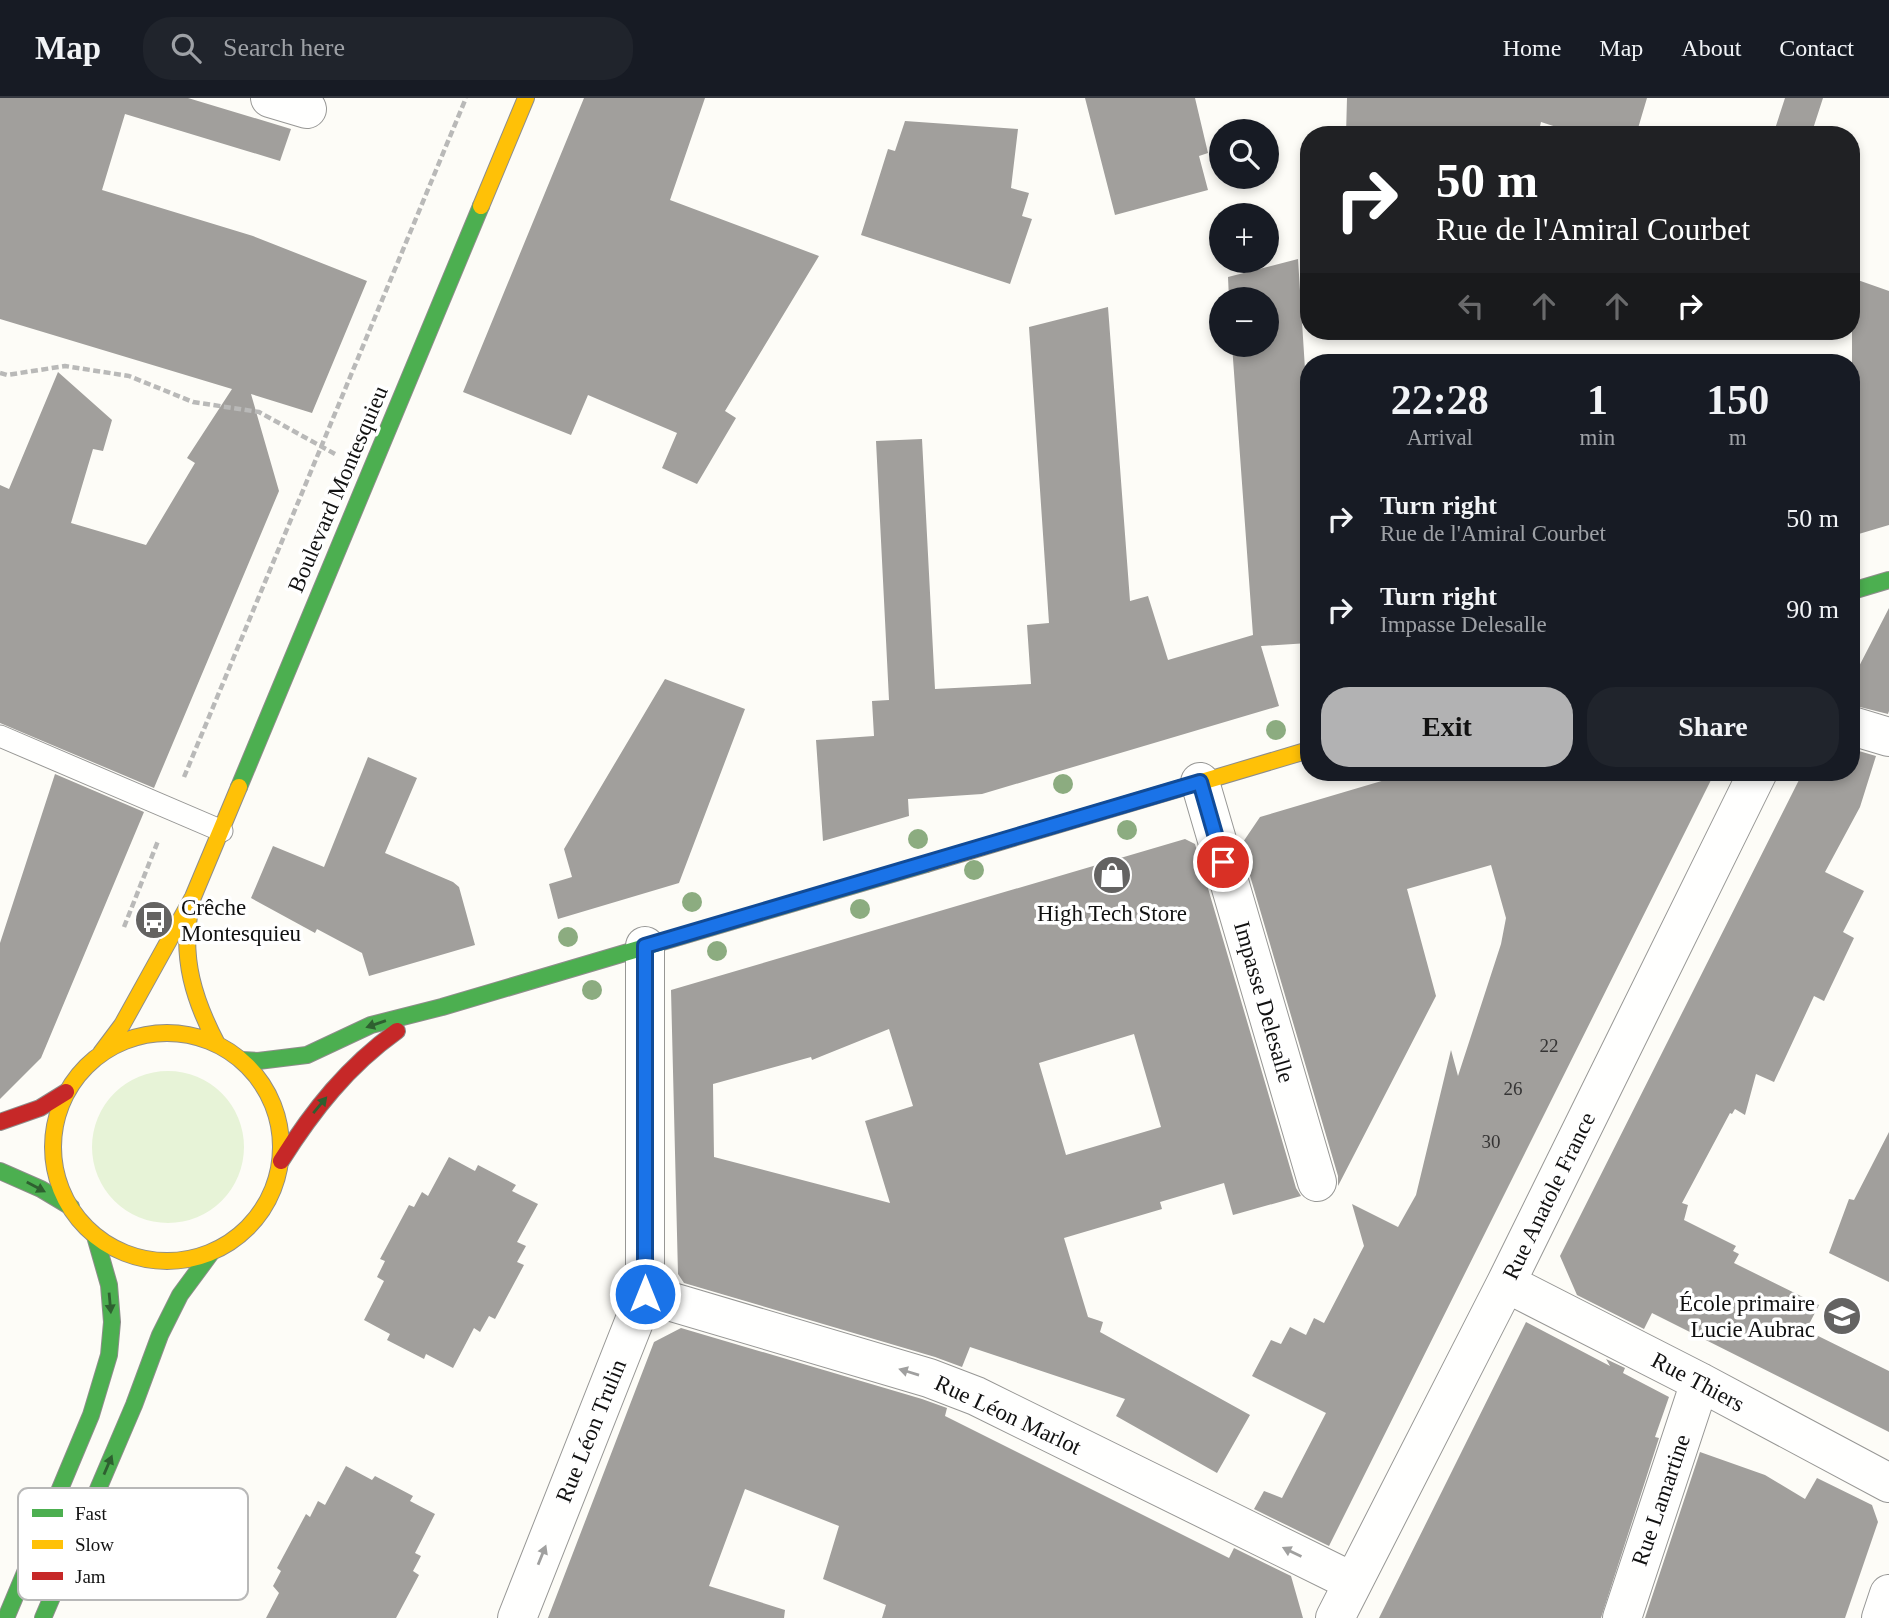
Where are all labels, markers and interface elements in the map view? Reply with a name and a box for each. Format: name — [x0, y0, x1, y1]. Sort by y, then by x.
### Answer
search box — [143, 17, 633, 80]
icon: search — [167, 29, 205, 67]
text: Map — [35, 30, 101, 66]
text: Search here — [223, 33, 345, 62]
text: Home — [1503, 35, 1561, 61]
text: Map — [1599, 35, 1643, 61]
text: About — [1681, 35, 1741, 61]
text: Contact — [1779, 35, 1854, 61]
map controls — [1209, 119, 1279, 357]
button: search — [1209, 119, 1279, 189]
text: 50 m — [1436, 153, 1538, 208]
icon: right — [1321, 154, 1412, 245]
button: + — [1209, 203, 1279, 273]
text: Rue de l'Amiral Courbet — [1436, 211, 1750, 247]
button: − — [1209, 287, 1279, 357]
icon: left — [1452, 287, 1490, 325]
icon: ahead — [1525, 287, 1563, 325]
icon: ahead — [1598, 287, 1636, 325]
icon: right — [1671, 287, 1709, 325]
text: 22:28 — [1391, 377, 1489, 423]
text: 1 — [1587, 377, 1608, 423]
text: 150 — [1706, 377, 1769, 423]
street label: Boulevard Montesquieu — [283, 382, 393, 596]
text: Arrival — [1407, 425, 1473, 450]
text: min — [1580, 425, 1615, 450]
text: m — [1729, 425, 1747, 450]
text: Turn right — [1380, 491, 1497, 520]
icon: right — [1321, 500, 1359, 538]
text: 50 m — [1786, 504, 1839, 533]
text: Rue de l'Amiral Courbet — [1380, 521, 1606, 546]
text: Turn right — [1380, 582, 1497, 611]
icon: right — [1321, 591, 1359, 629]
text: 90 m — [1786, 595, 1839, 624]
text: Impasse Delesalle — [1380, 612, 1547, 637]
button: Exit — [1321, 687, 1573, 767]
button: Share — [1587, 687, 1839, 767]
pin — [1193, 832, 1253, 892]
icon: arrive — [1204, 843, 1242, 881]
shop icon: High Tech Store — [1091, 854, 1133, 896]
place label: Crêche Montesquieu — [181, 895, 302, 946]
bus stop icon: Crêche Montesquieu — [133, 899, 175, 941]
place label: High Tech Store — [1037, 901, 1187, 926]
street label: Impasse Delesalle — [1229, 918, 1299, 1086]
one-way arrow — [365, 1019, 386, 1030]
house number: 22 — [1540, 1035, 1559, 1056]
house number: 26 — [1504, 1078, 1523, 1099]
one-way arrow — [312, 1096, 327, 1113]
street label: Rue Anatole France — [1498, 1108, 1600, 1284]
house number: 30 — [1482, 1131, 1501, 1152]
one-way arrow — [27, 1181, 46, 1193]
position arrow — [608, 1257, 682, 1331]
place label: École primaire Lucie Aubrac — [1679, 1291, 1815, 1342]
one-way arrow — [105, 1292, 116, 1314]
school or university icon: École primaire Lucie Aubrac — [1821, 1295, 1863, 1337]
street label: Rue Thiers — [1647, 1347, 1749, 1417]
street label: Rue Léon Trulin — [551, 1355, 631, 1506]
one-way arrow — [898, 1367, 919, 1377]
street label: Rue Léon Marlot — [931, 1370, 1086, 1460]
street label: Rue Lamartine — [1627, 1431, 1695, 1569]
one-way arrow — [102, 1455, 114, 1475]
legend — [18, 1488, 248, 1600]
text: Fast — [75, 1503, 107, 1524]
text: Slow — [75, 1534, 114, 1555]
one-way arrow — [536, 1544, 547, 1565]
one-way arrow — [1282, 1546, 1302, 1557]
text: Jam — [75, 1566, 106, 1587]

